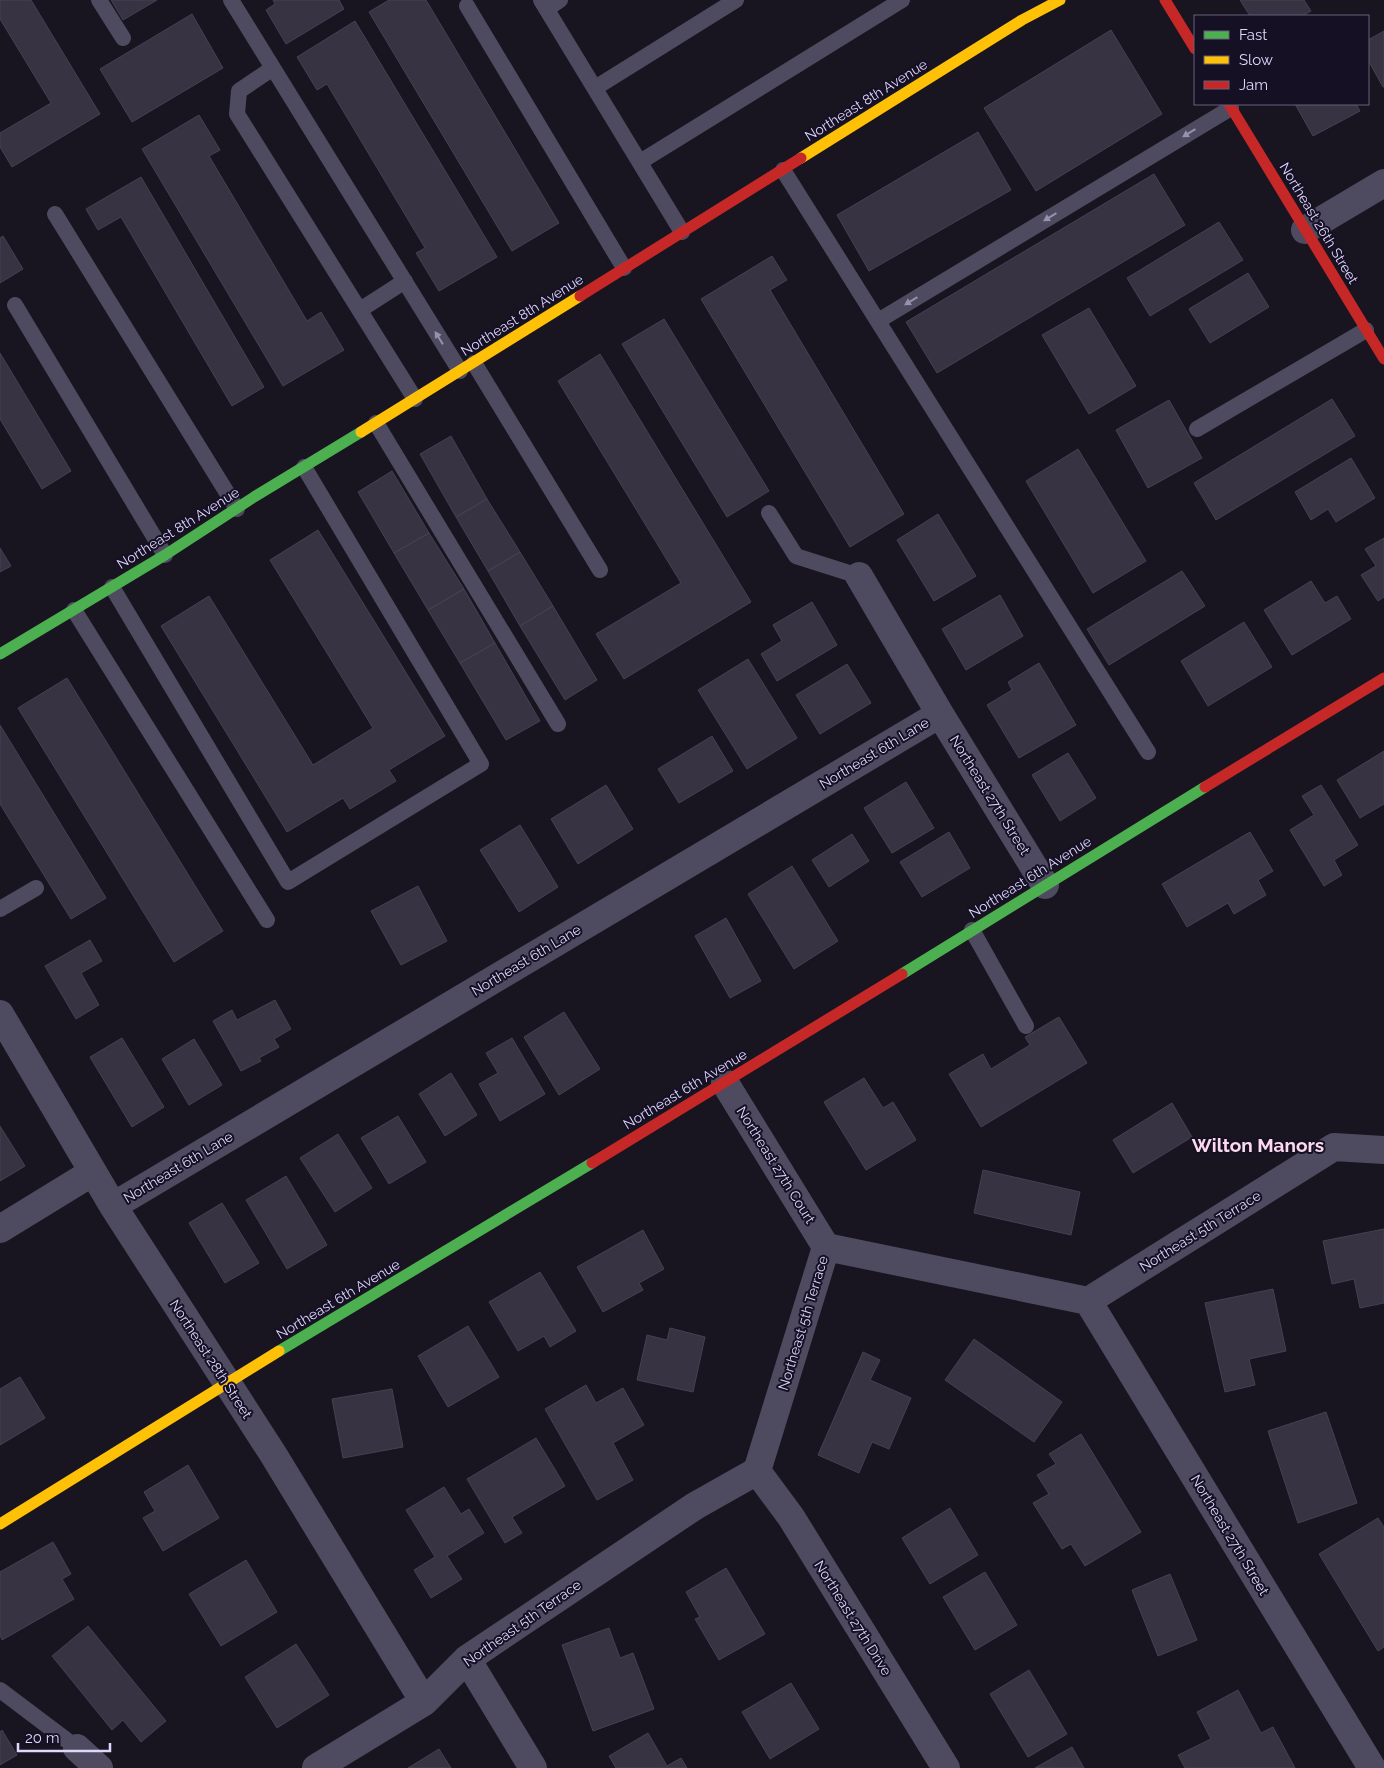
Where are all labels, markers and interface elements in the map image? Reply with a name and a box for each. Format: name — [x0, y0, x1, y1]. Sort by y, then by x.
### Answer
legend — [1194, 15, 1369, 105]
text: Fast — [1239, 26, 1267, 44]
text: Slow — [1239, 51, 1273, 69]
street label: Northeast 8th Avenue — [802, 56, 930, 144]
text: Jam — [1239, 76, 1268, 94]
one-way arrow — [1183, 129, 1196, 138]
street label: Northeast 26th Street — [1276, 159, 1362, 287]
one-way arrow — [1044, 213, 1057, 222]
street label: Northeast 8th Avenue — [458, 271, 586, 359]
one-way arrow — [905, 297, 918, 306]
one-way arrow — [435, 331, 444, 344]
street label: Northeast 8th Avenue — [114, 484, 242, 572]
street label: Northeast 6th Lane — [816, 714, 932, 792]
street label: Northeast 27th Street — [947, 732, 1033, 858]
street label: Northeast 6th Avenue — [966, 833, 1094, 921]
street label: Northeast 6th Lane — [468, 921, 584, 999]
street label: Northeast 6th Avenue — [620, 1046, 750, 1132]
street label: Northeast 27th Court — [734, 1104, 819, 1227]
street label: Northeast 6th Lane — [120, 1128, 236, 1206]
district label: Wilton Manors — [1192, 1134, 1324, 1156]
street label: Northeast 5th Terrace — [1136, 1187, 1264, 1275]
street label: Northeast 5th Terrace — [775, 1254, 831, 1392]
street label: Northeast 6th Avenue — [273, 1256, 403, 1342]
street label: Northeast 28th Street — [167, 1297, 256, 1422]
street label: Northeast 27th Street — [1188, 1472, 1272, 1598]
street label: Northeast 27th Drive — [811, 1558, 895, 1678]
street label: Northeast 5th Terrace — [460, 1576, 584, 1670]
scale bar — [18, 1720, 110, 1752]
text: 20 m — [25, 1729, 60, 1747]

